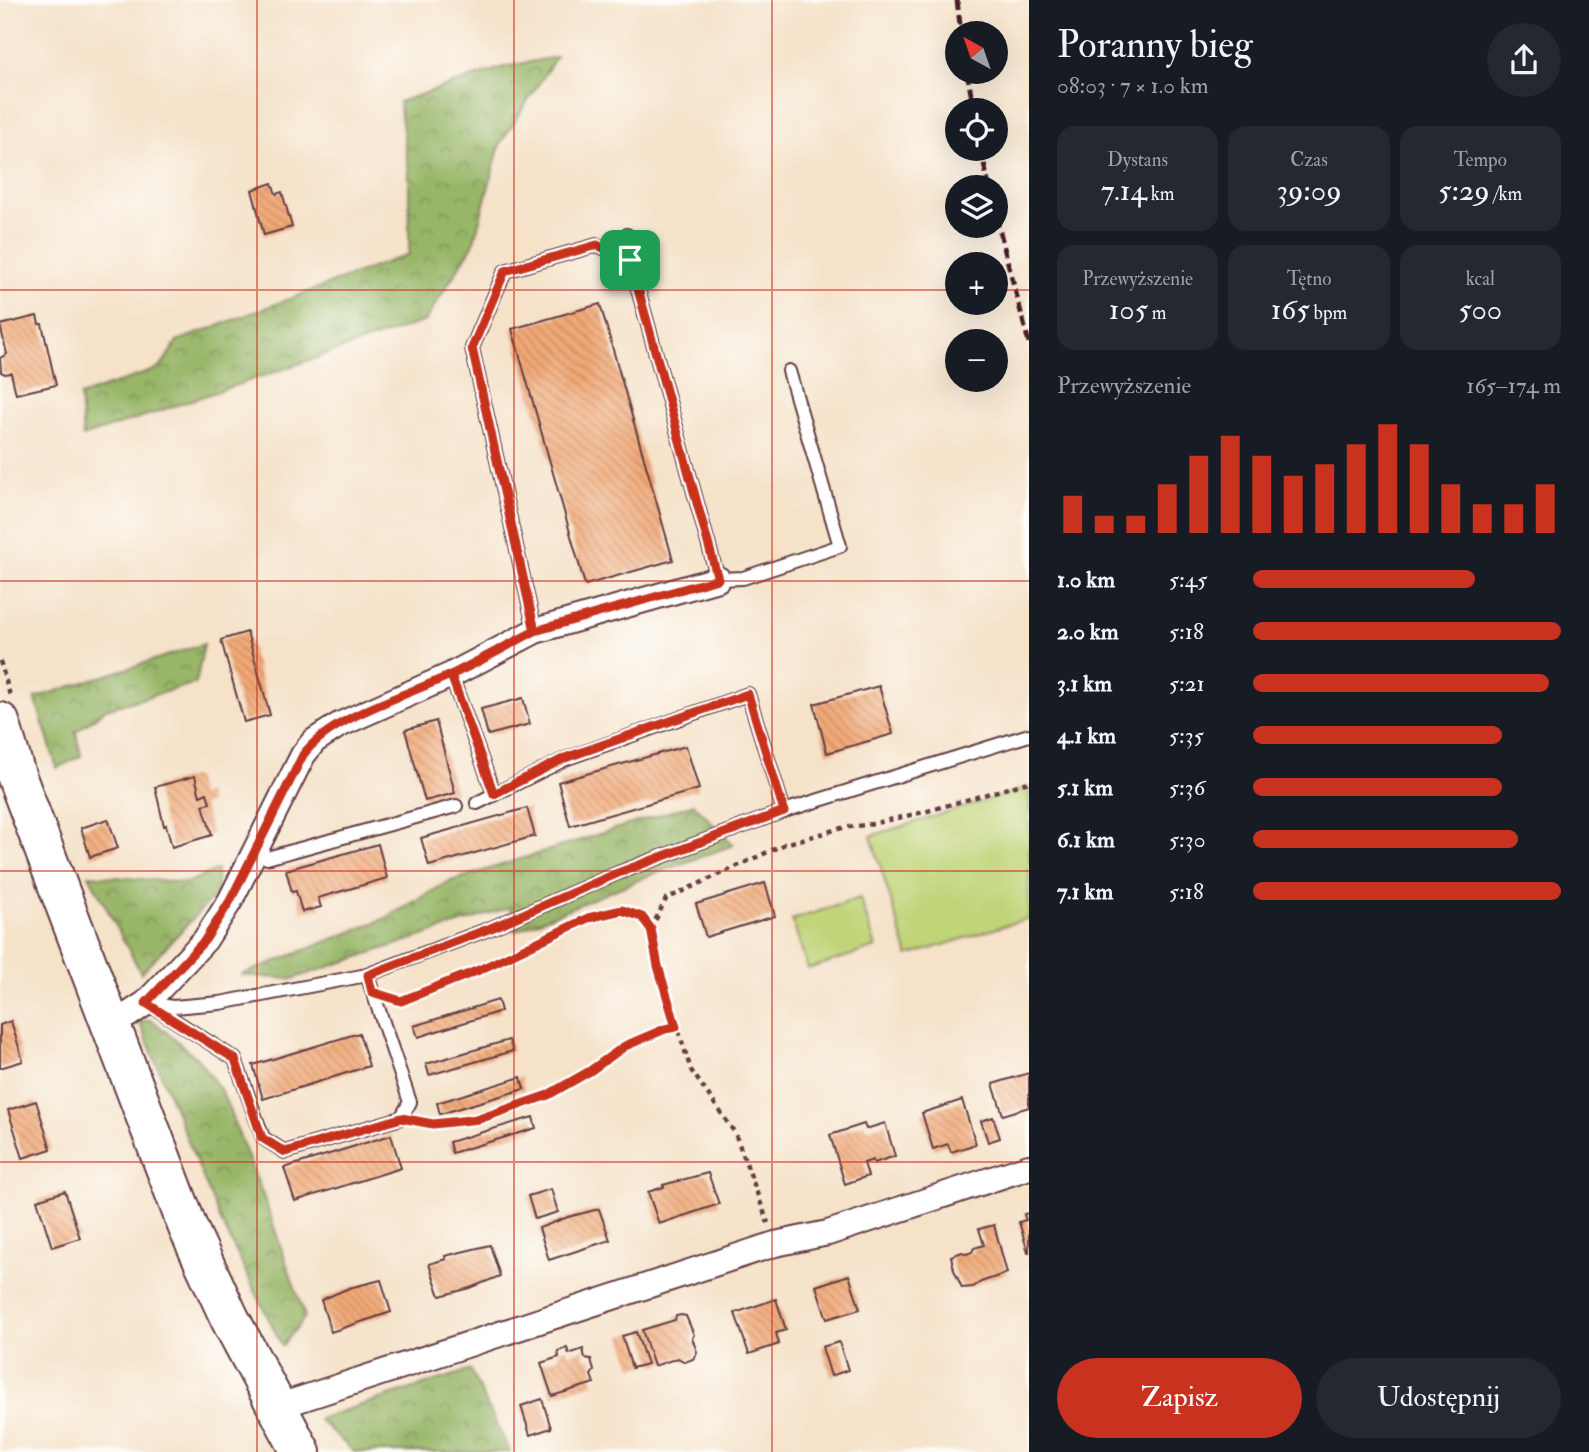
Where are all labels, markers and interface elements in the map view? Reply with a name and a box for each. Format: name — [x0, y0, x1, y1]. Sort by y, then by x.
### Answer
north arrow — [945, 21, 1008, 84]
map controls — [945, 21, 1008, 392]
text: Poranny bieg — [1057, 21, 1253, 69]
button: share — [1487, 23, 1561, 97]
text: 08:03 · 7 × 1.0 km — [1057, 71, 1209, 100]
button: locate — [945, 98, 1008, 161]
text: Dystans — [1107, 148, 1168, 172]
text: Czas — [1290, 148, 1328, 172]
text: Tempo — [1454, 148, 1507, 172]
text: 7.14 — [1101, 172, 1147, 209]
text: 39:09 — [1276, 172, 1342, 209]
text: 5:29 — [1438, 172, 1490, 209]
button: layers — [945, 175, 1008, 238]
text: km — [1147, 182, 1174, 206]
text: /km — [1490, 182, 1522, 206]
pin — [600, 230, 660, 290]
icon: arrive — [611, 241, 649, 279]
button: + — [945, 252, 1008, 315]
text: Przewyższenie — [1082, 267, 1193, 291]
text: Tętno — [1287, 267, 1331, 291]
text: kcal — [1466, 267, 1495, 291]
text: 105 — [1109, 291, 1148, 328]
text: 165 — [1271, 291, 1310, 328]
text: 500 — [1458, 291, 1502, 328]
text: m — [1148, 301, 1167, 325]
text: bpm — [1310, 301, 1347, 325]
button: − — [945, 329, 1008, 392]
text: Przewyższenie — [1057, 371, 1191, 400]
text: 165–174 m — [1466, 371, 1561, 400]
text: 1.0 km — [1057, 565, 1115, 594]
text: 5:45 — [1169, 565, 1207, 594]
text: 2.0 km — [1057, 617, 1119, 646]
text: 5:18 — [1169, 617, 1204, 646]
text: 3.1 km — [1057, 669, 1112, 698]
text: 5:21 — [1169, 669, 1205, 698]
text: 4.1 km — [1057, 721, 1116, 750]
text: 5:35 — [1169, 721, 1204, 750]
text: 5.1 km — [1057, 773, 1113, 802]
text: 5:36 — [1169, 773, 1205, 802]
text: 6.1 km — [1057, 825, 1115, 854]
text: 5:30 — [1169, 825, 1205, 854]
text: 7.1 km — [1057, 877, 1113, 906]
text: 5:18 — [1169, 877, 1204, 906]
button: Zapisz — [1057, 1358, 1302, 1438]
button: Udostępnij — [1316, 1358, 1561, 1438]

